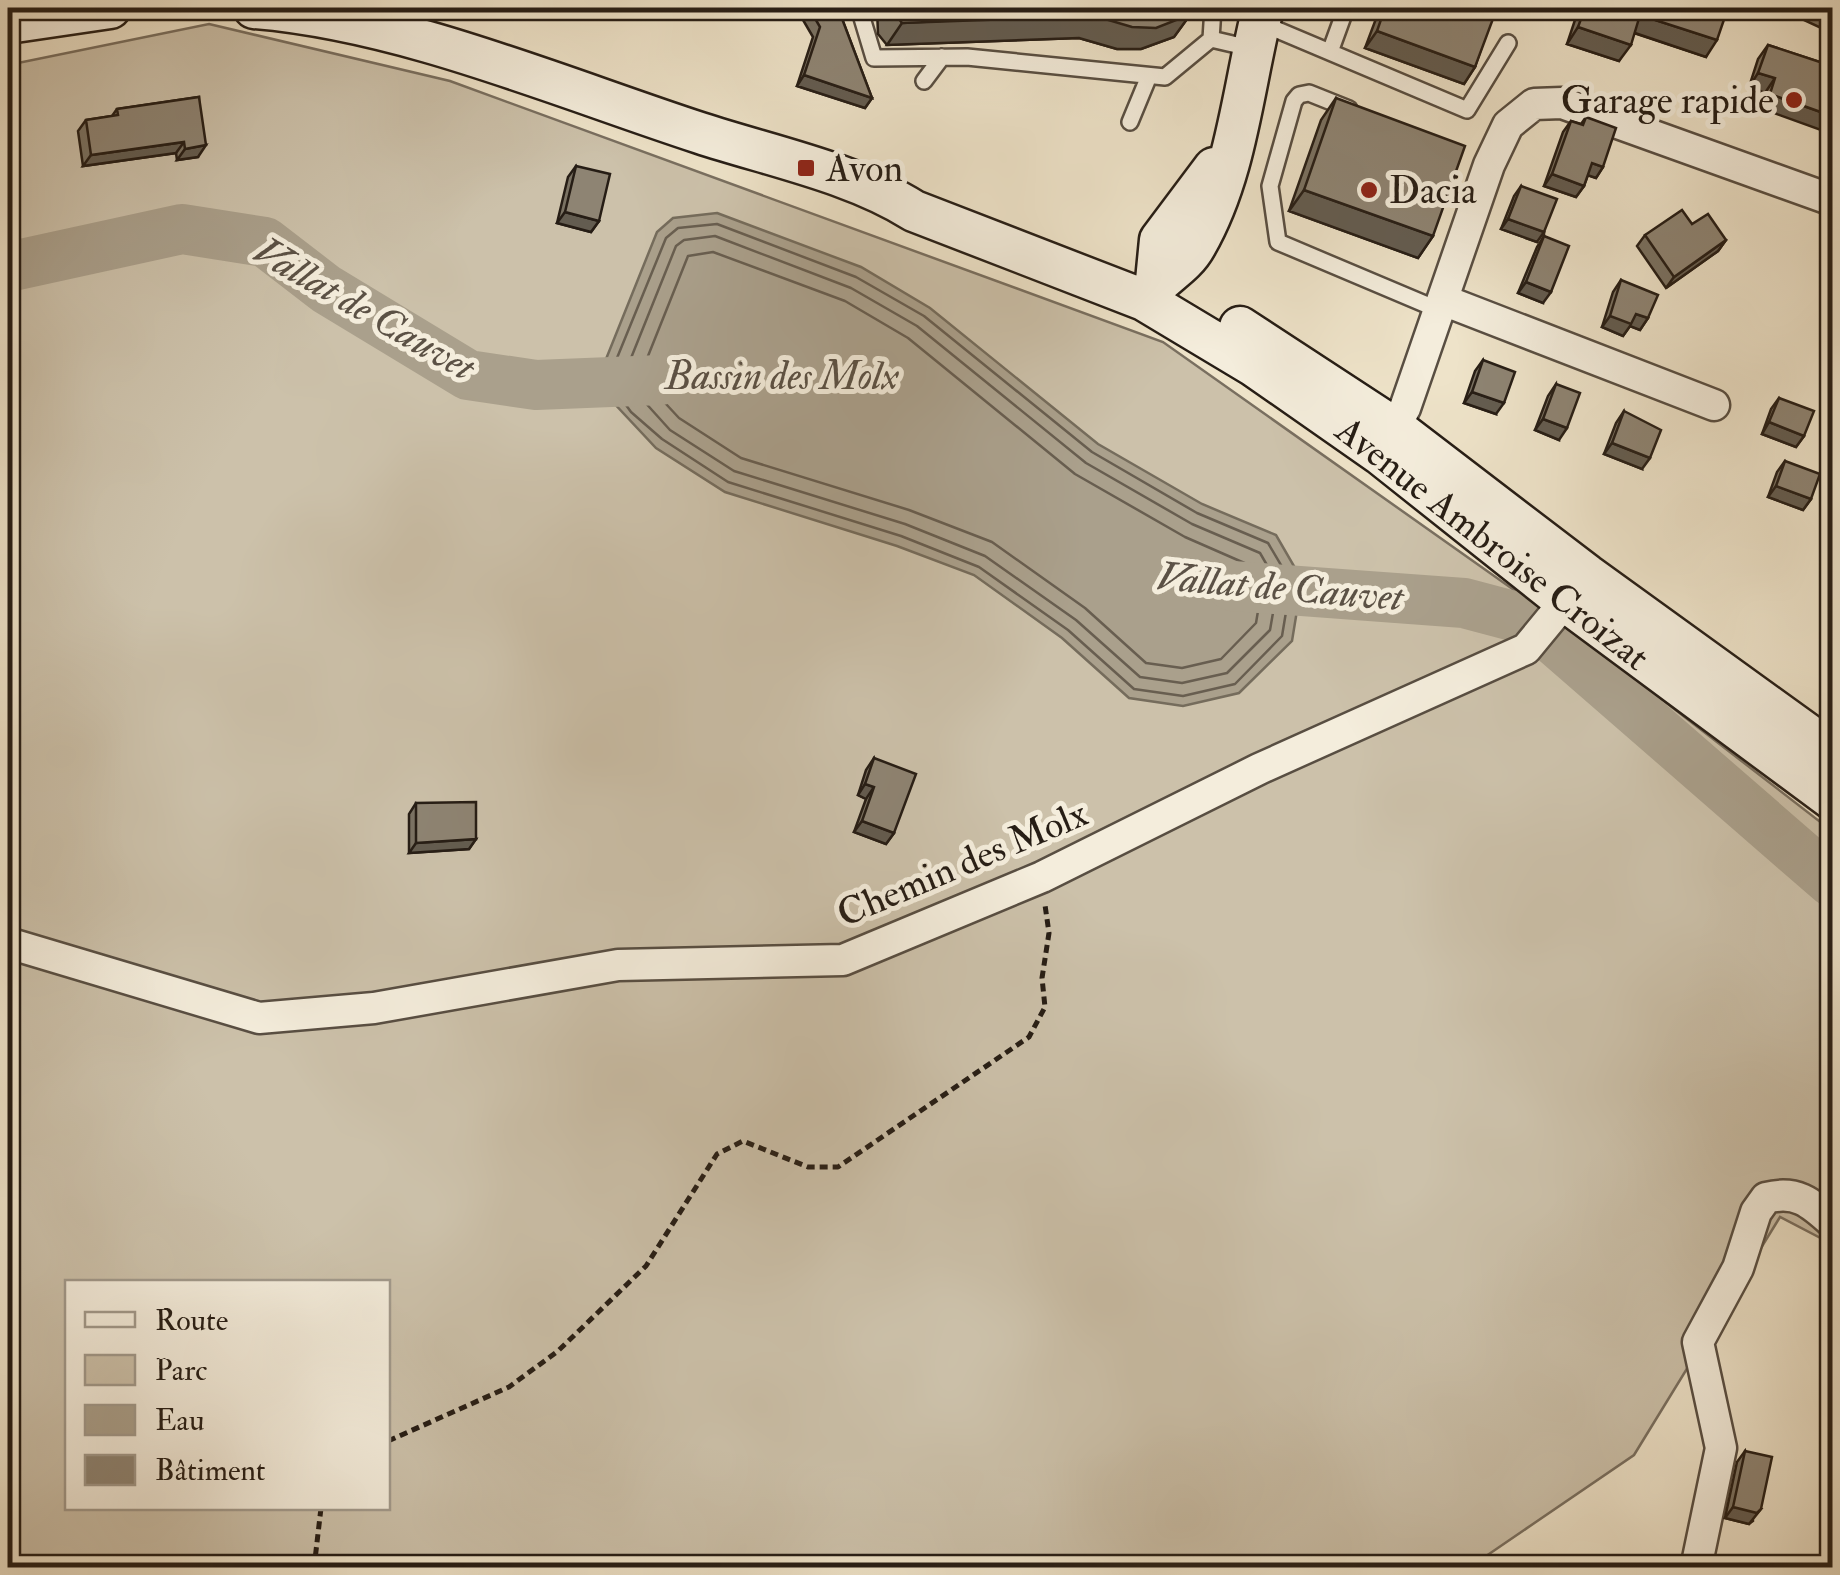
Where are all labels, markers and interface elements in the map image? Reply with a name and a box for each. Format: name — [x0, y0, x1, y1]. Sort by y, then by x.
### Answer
place label: Garage rapide — [1561, 77, 1774, 125]
marker: Garage rapide — [1783, 89, 1805, 111]
place label: Avon — [825, 145, 903, 193]
marker: Avon — [795, 157, 817, 179]
place label: Dacia — [1389, 167, 1477, 215]
marker: Dacia — [1358, 179, 1380, 201]
water label: Vallat de Cauvet — [244, 225, 485, 394]
water label: Bassin des Molx — [663, 351, 900, 402]
street label: Avenue Ambroise Croizat — [1325, 406, 1659, 681]
water label: Vallat de Cauvet — [1154, 551, 1407, 624]
street label: Chemin des Molx — [830, 790, 1095, 938]
legend — [65, 1280, 390, 1510]
text: Route — [155, 1302, 228, 1339]
text: Parc — [155, 1352, 207, 1389]
text: Eau — [155, 1402, 204, 1439]
text: Bâtiment — [155, 1452, 266, 1489]

